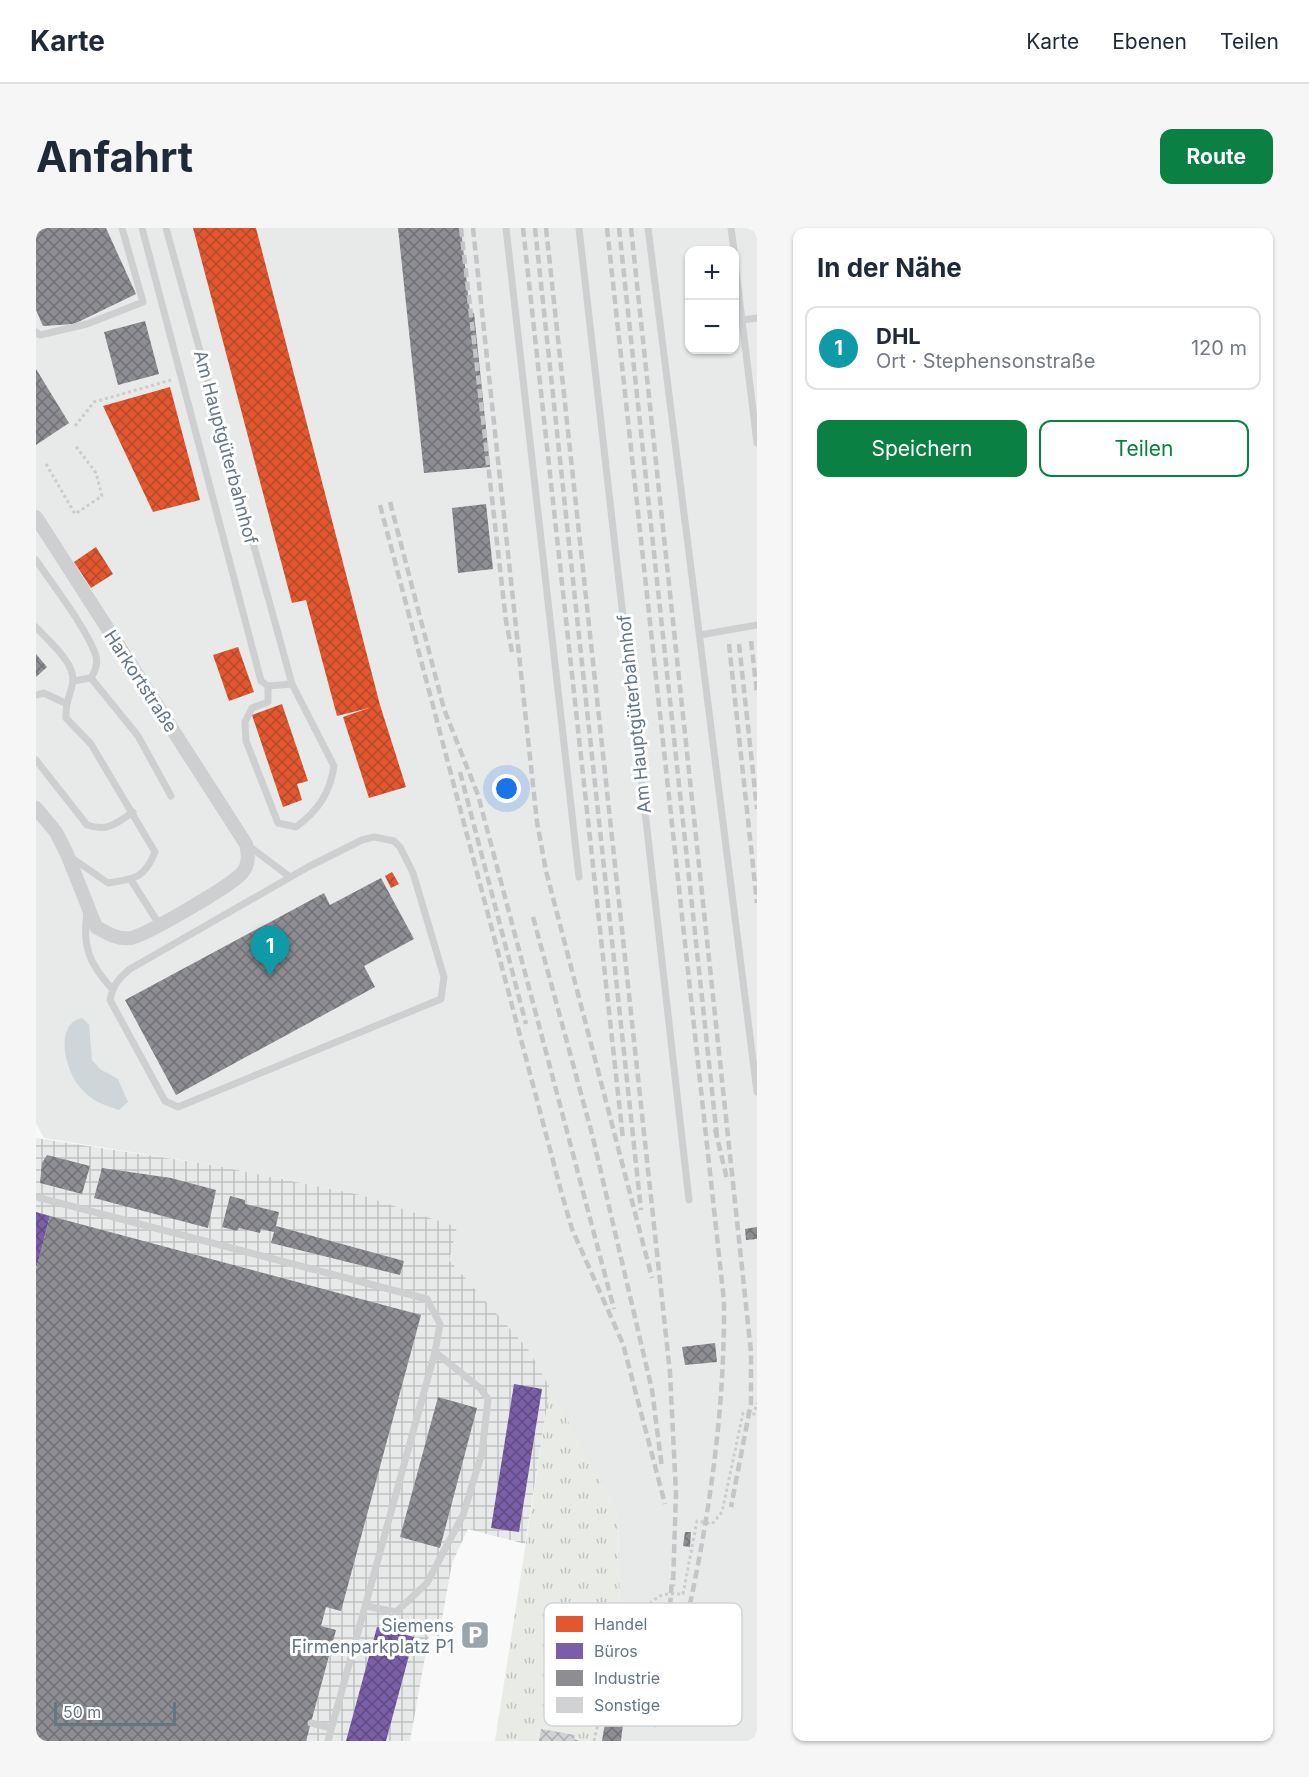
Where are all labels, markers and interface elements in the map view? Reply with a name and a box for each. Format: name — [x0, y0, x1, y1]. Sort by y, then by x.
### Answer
text: Karte — [30, 24, 105, 58]
text: Karte — [1026, 29, 1079, 54]
text: Ebenen — [1112, 29, 1187, 54]
text: Teilen — [1220, 29, 1279, 54]
button: Route — [1160, 129, 1273, 184]
text: Anfahrt — [36, 131, 193, 182]
map controls — [685, 246, 739, 354]
button: + — [685, 246, 739, 300]
text: In der Nähe — [817, 252, 962, 283]
button: − — [685, 300, 739, 354]
text: DHL — [876, 323, 921, 349]
text: 1 — [834, 336, 843, 360]
text: 120 m — [1191, 336, 1247, 360]
street label: Am Hauptgüterbahnhof — [190, 348, 262, 547]
text: Ort · Stephensonstraße — [876, 349, 1095, 373]
button: Speichern — [817, 420, 1027, 477]
button: Teilen — [1039, 420, 1249, 477]
street label: Am Hauptgüterbahnhof — [613, 613, 655, 814]
street label: Harkortstraße — [100, 626, 182, 736]
your location — [492, 774, 521, 803]
pin: 1 — [250, 926, 290, 976]
legend — [544, 1603, 742, 1726]
text: Handel — [594, 1614, 647, 1634]
place label: Siemens Firmenparkplatz P1 — [292, 1615, 454, 1657]
parking icon: Siemens Firmenparkplatz P1 — [459, 1619, 491, 1651]
text: Büros — [594, 1641, 638, 1661]
text: Industrie — [594, 1668, 660, 1688]
text: Sonstige — [594, 1695, 660, 1715]
scale bar — [54, 1699, 176, 1726]
text: 50 m — [63, 1702, 101, 1722]

